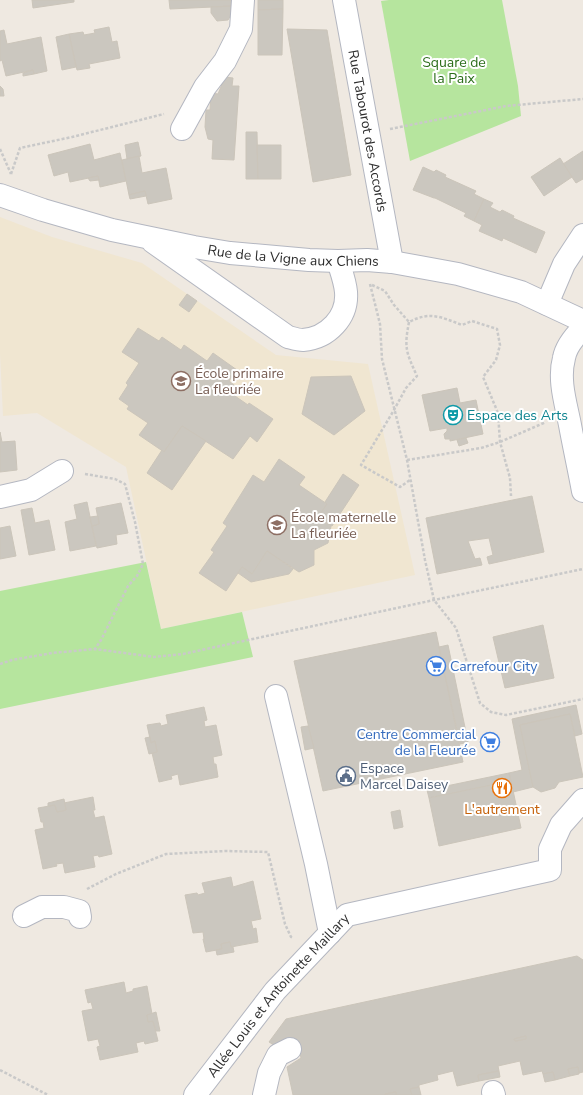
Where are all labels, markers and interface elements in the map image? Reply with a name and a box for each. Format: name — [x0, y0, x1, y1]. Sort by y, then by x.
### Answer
street label: Rue Tabourot des Accords — [343, 48, 392, 214]
park label: Square de la Paix — [422, 53, 486, 88]
street label: Rue de la Vigne aux Chiens — [206, 240, 380, 271]
place label: École primaire La fleuriée — [195, 364, 284, 399]
school or university icon: École primaire La fleuriée — [170, 370, 192, 392]
theatre icon: Espace des Arts — [442, 404, 464, 426]
place label: Espace des Arts — [467, 406, 568, 425]
place label: École maternelle La fleuriée — [291, 508, 396, 543]
school or university icon: École maternelle La fleuriée — [266, 514, 288, 536]
supermarket icon: Carrefour City — [425, 655, 447, 677]
place label: Carrefour City — [450, 657, 538, 676]
place label: Centre Commercial de la Fleurée — [356, 725, 477, 760]
supermarket icon: Centre Commercial de la Fleurée — [479, 731, 501, 753]
place label: Espace Marcel Daisey — [360, 759, 449, 794]
public building icon: Espace Marcel Daisey — [335, 765, 357, 787]
restaurant icon: L'autrement — [491, 777, 513, 799]
place label: L'autrement — [464, 800, 540, 819]
street label: Allée Louis et Antoinette Maillary — [203, 909, 354, 1082]

